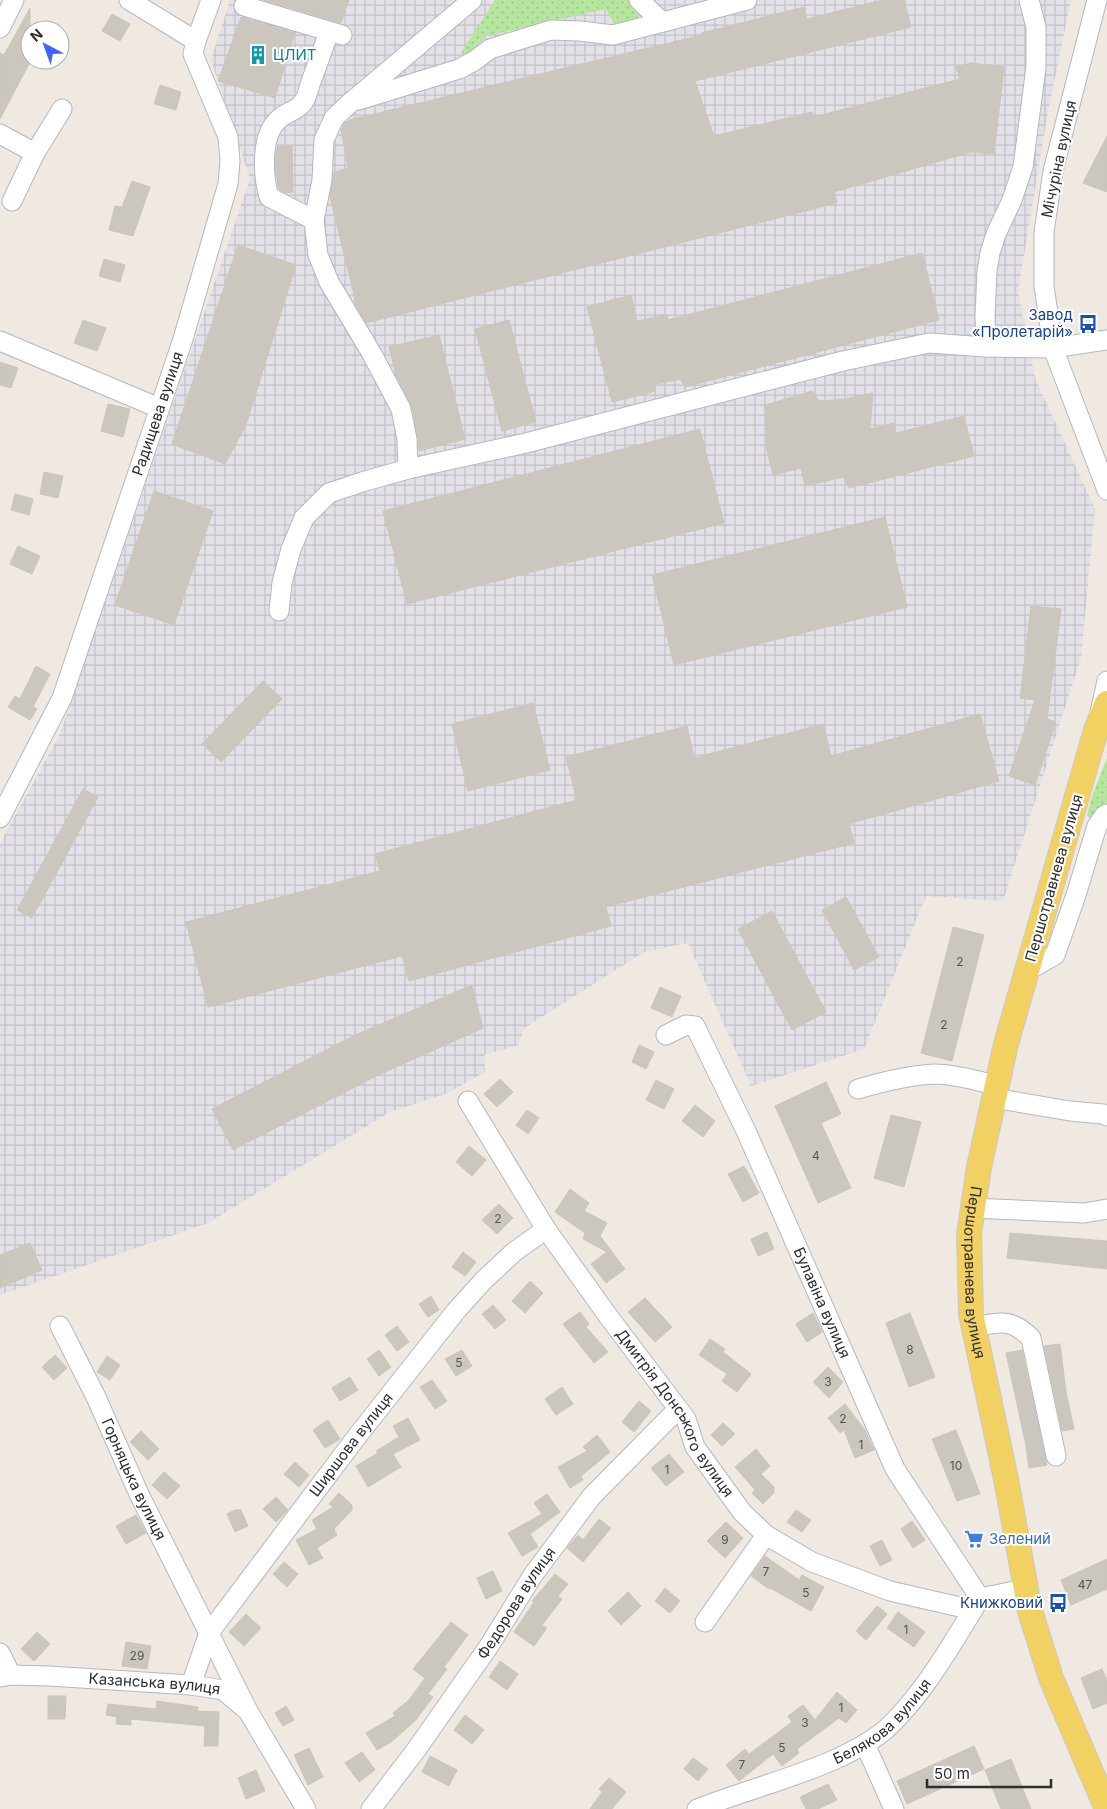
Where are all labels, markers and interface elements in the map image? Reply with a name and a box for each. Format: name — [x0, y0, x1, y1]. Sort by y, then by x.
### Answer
north arrow — [20, 20, 70, 70]
text: N — [27, 25, 46, 45]
building icon: ЦЛИТ — [247, 44, 269, 66]
place label: ЦЛИТ — [273, 45, 316, 64]
street label: Мічуріна вулиця — [1037, 99, 1080, 219]
place label: Завод «Пролетарій» — [972, 305, 1073, 341]
bus stop icon: Завод «Пролетарій» — [1077, 313, 1099, 335]
street label: Радищева вулиця — [128, 349, 187, 478]
street label: Першотравнева вулиця — [1020, 792, 1087, 964]
house number: 2 — [956, 954, 964, 969]
house number: 2 — [940, 1017, 948, 1032]
house number: 4 — [812, 1148, 820, 1163]
street label: Першотравнева вулиця — [960, 1185, 990, 1360]
house number: 2 — [494, 1211, 502, 1226]
street label: Булавіна вулиця — [789, 1244, 855, 1361]
street label: Дмитрія Донського вулиця — [612, 1325, 738, 1501]
house number: 8 — [906, 1342, 914, 1357]
house number: 5 — [455, 1355, 463, 1370]
house number: 3 — [824, 1374, 832, 1389]
street label: Ширшова вулиця — [305, 1389, 397, 1500]
house number: 2 — [839, 1411, 847, 1426]
street label: Горняцька вулиця — [98, 1415, 171, 1543]
house number: 1 — [859, 1437, 863, 1452]
house number: 10 — [950, 1458, 962, 1473]
house number: 1 — [665, 1462, 669, 1477]
supermarket icon: Зелений — [963, 1528, 985, 1550]
place label: Зелений — [989, 1529, 1051, 1548]
house number: 9 — [721, 1532, 729, 1547]
street label: Федорова вулиця — [473, 1543, 559, 1663]
house number: 7 — [763, 1564, 770, 1579]
house number: 47 — [1078, 1577, 1092, 1592]
house number: 5 — [802, 1585, 810, 1600]
bus stop icon: Книжковий — [1047, 1592, 1069, 1614]
place label: Книжковий — [960, 1593, 1043, 1612]
house number: 1 — [904, 1622, 908, 1637]
house number: 29 — [130, 1648, 144, 1663]
street label: Казанська вулиця — [88, 1669, 222, 1698]
street label: Белякова вулиця — [830, 1675, 935, 1768]
house number: 1 — [839, 1700, 843, 1715]
house number: 3 — [801, 1715, 809, 1730]
house number: 5 — [778, 1740, 786, 1755]
scale bar — [927, 1756, 1051, 1788]
house number: 7 — [739, 1757, 746, 1772]
text: 50 m — [934, 1764, 970, 1783]

